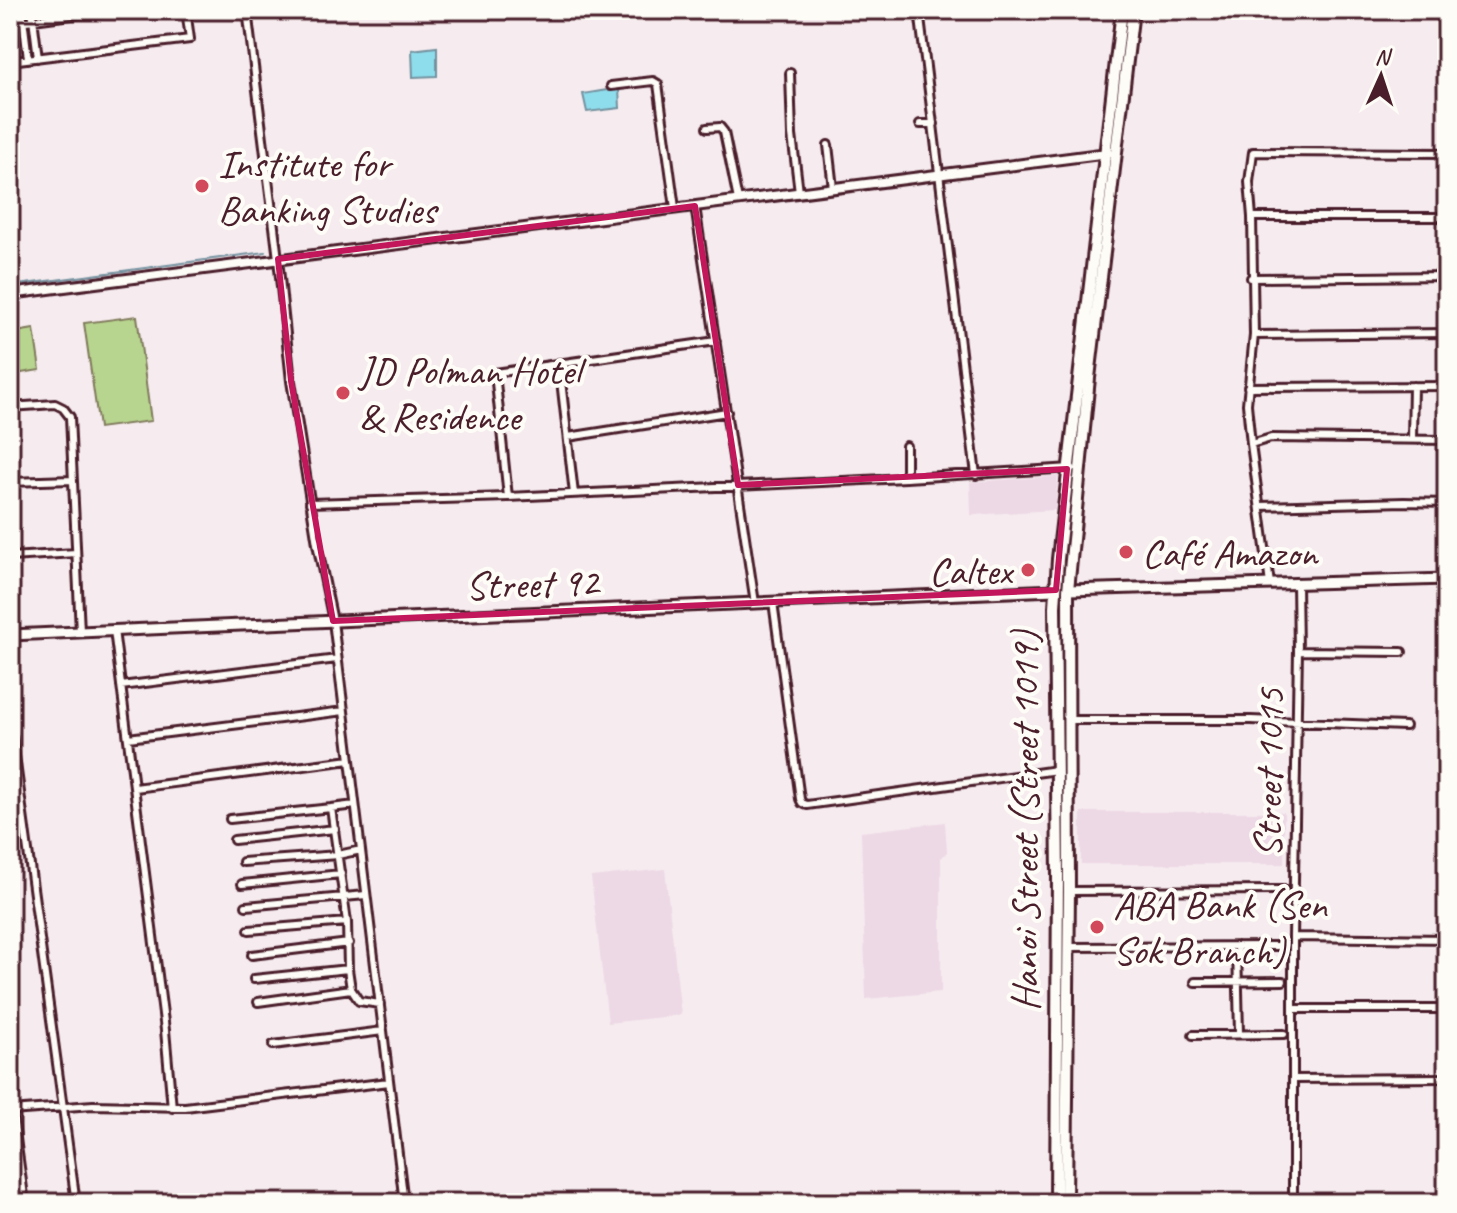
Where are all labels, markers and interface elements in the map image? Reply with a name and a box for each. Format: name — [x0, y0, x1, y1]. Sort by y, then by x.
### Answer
north arrow — [1341, 36, 1421, 116]
text: N — [1374, 43, 1393, 72]
place label: Institute for Banking Studies — [218, 139, 439, 235]
marker: Institute for Banking Studies — [193, 177, 211, 195]
place label: JD Polman Hotel & Residence — [357, 346, 587, 442]
marker: JD Polman Hotel & Residence — [334, 384, 352, 402]
place label: Café Amazon — [1142, 528, 1319, 578]
marker: Café Amazon — [1117, 543, 1135, 561]
place label: Caltex — [929, 546, 1015, 596]
street label: Street 92 — [465, 557, 602, 611]
marker: Caltex — [1019, 561, 1037, 579]
street label: Hanoi Street (Street 1019) — [1000, 629, 1050, 1011]
street label: Street 1015 — [1243, 686, 1296, 858]
place label: ABA Bank (Sen Sok Branch) — [1113, 880, 1328, 976]
marker: ABA Bank (Sen Sok Branch) — [1088, 918, 1106, 936]

